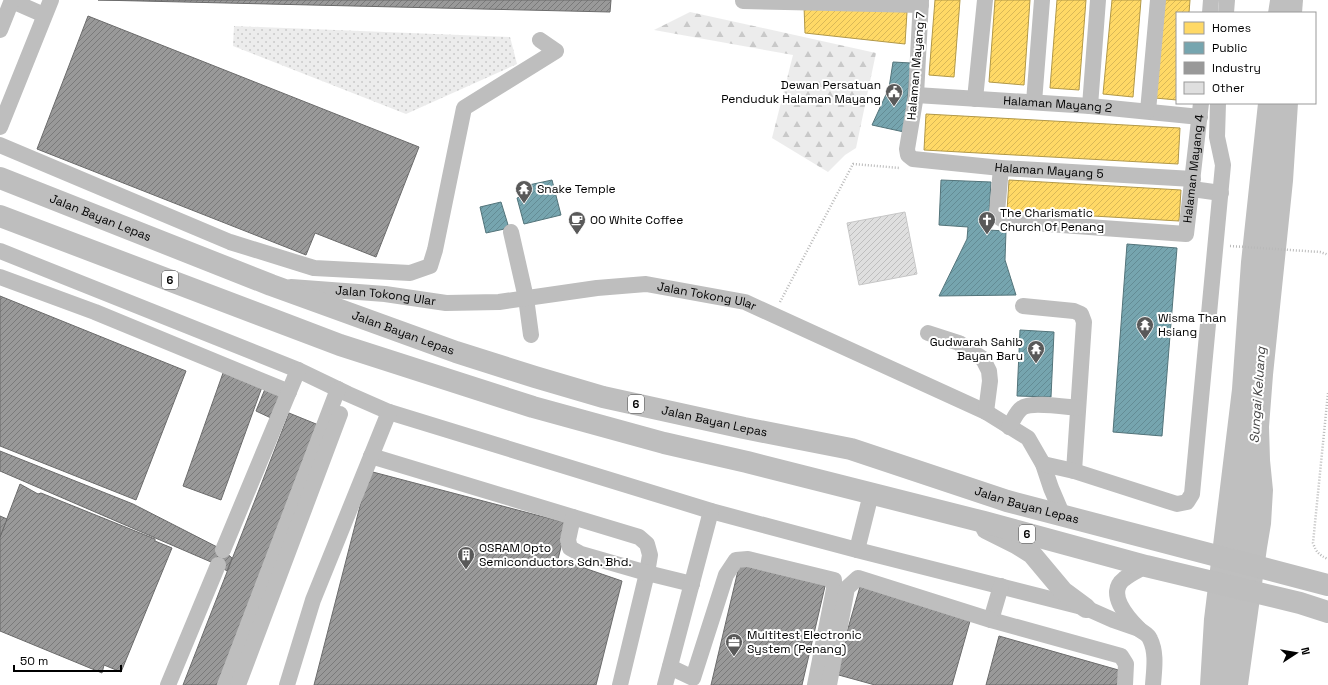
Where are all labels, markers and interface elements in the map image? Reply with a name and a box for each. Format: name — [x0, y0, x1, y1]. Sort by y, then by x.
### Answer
street label: Halaman Mayang 7 — [903, 11, 929, 121]
legend — [1176, 12, 1316, 104]
text: Homes — [1212, 20, 1251, 36]
text: Public — [1212, 40, 1247, 56]
text: Industry — [1212, 60, 1261, 76]
place label: Dewan Persatuan Penduduk Halaman Mayang — [721, 77, 881, 107]
text: Other — [1212, 80, 1245, 96]
public building icon: Dewan Persatuan Penduduk Halaman Mayang — [884, 82, 904, 107]
street label: Halaman Mayang 2 — [1003, 93, 1113, 116]
street label: Halaman Mayang 4 — [1179, 113, 1208, 224]
street label: Halaman Mayang 5 — [994, 159, 1104, 182]
temple icon: Snake Temple — [514, 179, 534, 204]
place label: Snake Temple — [537, 181, 616, 197]
street label: Jalan Bayan Lepas — [47, 190, 154, 245]
place label: The Charismatic Church Of Penang — [1000, 205, 1104, 235]
cafe icon: OO White Coffee — [567, 210, 587, 235]
church icon: The Charismatic Church Of Penang — [977, 210, 997, 235]
place label: OO White Coffee — [590, 212, 683, 228]
road number: 6 — [162, 271, 178, 289]
street label: Jalan Tokong Ular — [656, 278, 760, 314]
street label: Jalan Tokong Ular — [335, 282, 437, 309]
street label: Jalan Bayan Lepas — [350, 307, 457, 359]
place label: Wisma Than Hsiang — [1158, 310, 1226, 340]
temple icon: Wisma Than Hsiang — [1135, 315, 1155, 340]
place label: Gudwarah Sahib Bayan Baru — [930, 334, 1023, 364]
temple icon: Gudwarah Sahib Bayan Baru — [1026, 339, 1046, 364]
water label: Sungai Keluang — [1246, 346, 1269, 444]
road number: 6 — [628, 395, 644, 413]
street label: Jalan Bayan Lepas — [660, 402, 769, 440]
street label: Jalan Bayan Lepas — [972, 483, 1081, 528]
road number: 6 — [1019, 525, 1035, 543]
place label: OSRAM Opto Semiconductors Sdn. Bhd. — [479, 540, 631, 570]
building icon: OSRAM Opto Semiconductors Sdn. Bhd. — [456, 545, 476, 570]
place label: Multitest Electronic System (Penang) — [747, 627, 862, 657]
office icon: Multitest Electronic System (Penang) — [724, 632, 744, 657]
north arrow — [1276, 633, 1316, 673]
text: N — [1298, 646, 1313, 656]
scale bar — [14, 647, 121, 673]
text: 50 m — [20, 653, 48, 669]

